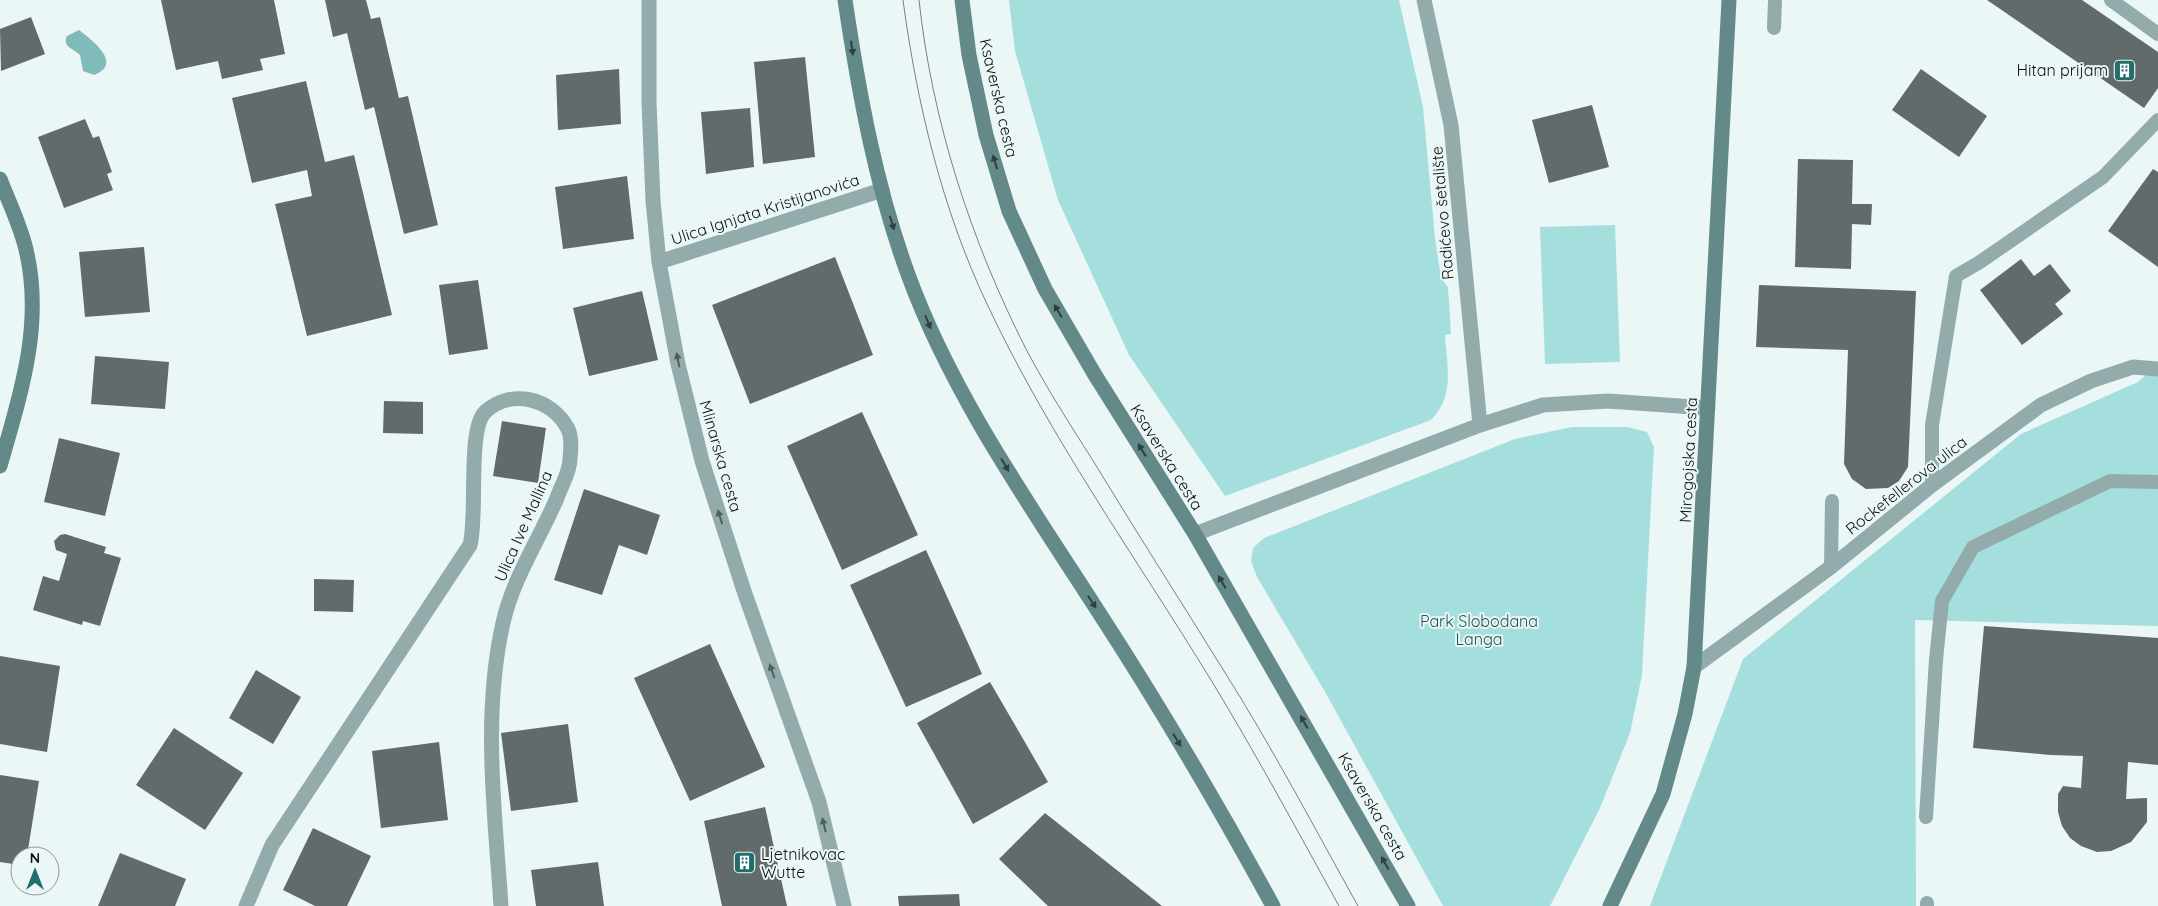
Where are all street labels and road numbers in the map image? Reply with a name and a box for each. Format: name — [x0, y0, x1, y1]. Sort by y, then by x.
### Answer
street label: Ksaverska cesta — [976, 37, 1022, 159]
street label: Radićevo šetalište — [1426, 145, 1458, 281]
street label: Ulica Ignjata Kristijanovića — [668, 169, 862, 249]
street label: Mirogojska cesta — [1675, 397, 1701, 523]
street label: Mlinarska cesta — [695, 398, 747, 514]
street label: Ksaverska cesta — [1126, 400, 1208, 514]
street label: Rockefellerova ulica — [1841, 431, 1971, 539]
street label: Ulica Ive Mallina — [490, 467, 556, 585]
street label: Ksaverska cesta — [1334, 748, 1412, 864]

